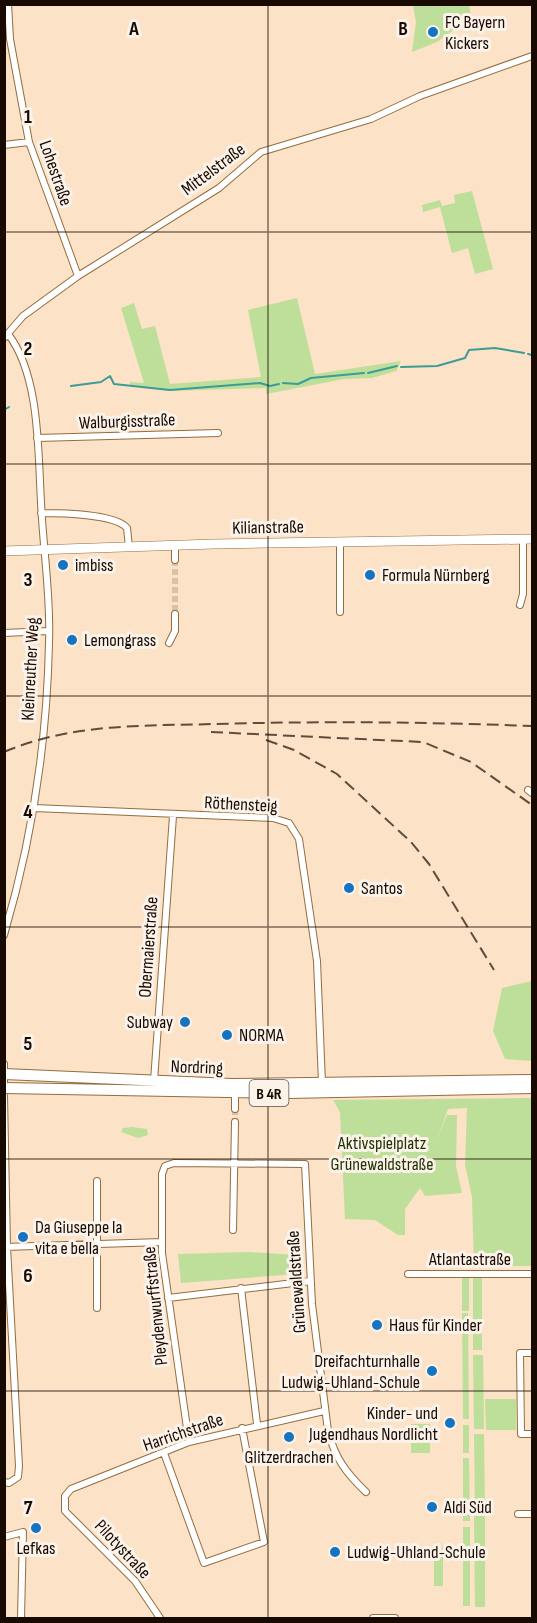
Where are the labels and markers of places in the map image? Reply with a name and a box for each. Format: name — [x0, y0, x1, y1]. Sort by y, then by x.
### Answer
place label: FC Bayern Kickers — [445, 12, 505, 54]
marker: FC Bayern Kickers — [426, 25, 440, 39]
place label: imbiss — [75, 555, 113, 576]
marker: imbiss — [56, 558, 70, 572]
place label: Formula Nürnberg — [382, 565, 490, 586]
marker: Formula Nürnberg — [363, 568, 377, 582]
place label: Lemongrass — [84, 630, 156, 651]
marker: Lemongrass — [65, 633, 79, 647]
place label: Santos — [361, 878, 403, 899]
marker: Santos — [342, 881, 356, 895]
place label: Subway — [127, 1012, 173, 1033]
marker: Subway — [178, 1015, 192, 1029]
place label: NORMA — [239, 1025, 284, 1046]
marker: NORMA — [220, 1028, 234, 1042]
place label: Da Giuseppe la vita e bella — [35, 1217, 122, 1259]
marker: Da Giuseppe la vita e bella — [16, 1230, 30, 1244]
place label: Haus für Kinder — [389, 1315, 482, 1336]
marker: Haus für Kinder — [370, 1318, 384, 1332]
place label: Dreifachturnhalle Ludwig-Uhland-Schule — [281, 1351, 420, 1393]
marker: Dreifachturnhalle Ludwig-Uhland-Schule — [425, 1364, 439, 1378]
place label: Kinder- und Jugendhaus Nordlicht — [308, 1403, 438, 1445]
marker: Kinder- und Jugendhaus Nordlicht — [443, 1416, 457, 1430]
marker: Glitzerdrachen — [282, 1430, 296, 1444]
place label: Glitzerdrachen — [244, 1447, 334, 1468]
place label: Aldi Süd — [443, 1497, 492, 1518]
marker: Aldi Süd — [425, 1500, 439, 1514]
marker: Lefkas — [29, 1521, 43, 1535]
place label: Lefkas — [16, 1538, 56, 1559]
place label: Ludwig-Uhland-Schule — [347, 1542, 486, 1563]
marker: Ludwig-Uhland-Schule — [328, 1545, 342, 1559]

